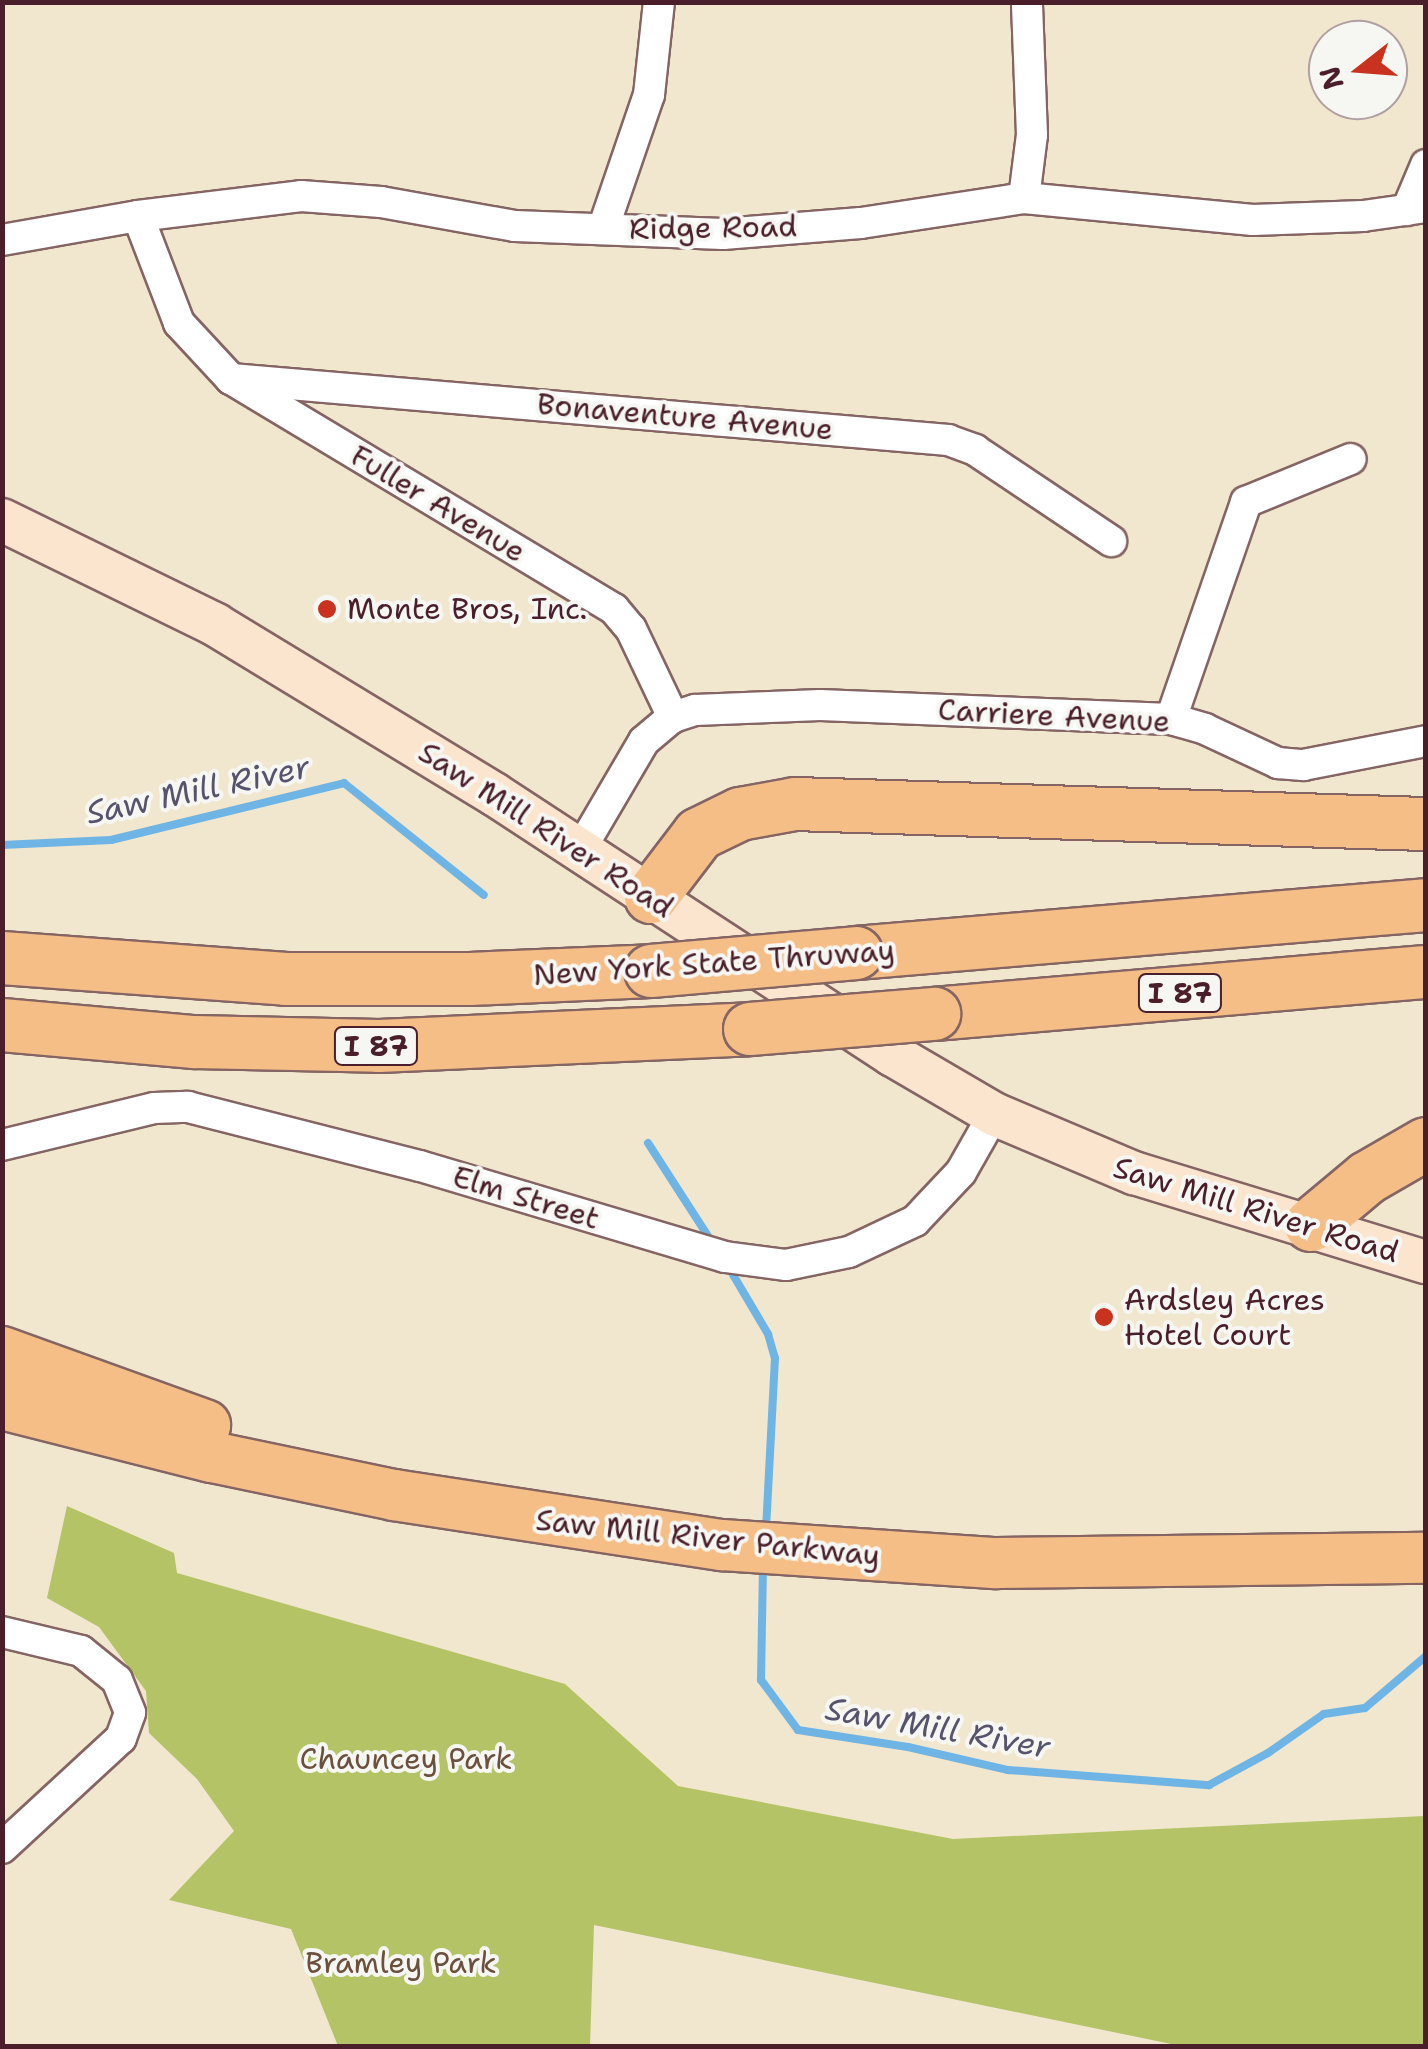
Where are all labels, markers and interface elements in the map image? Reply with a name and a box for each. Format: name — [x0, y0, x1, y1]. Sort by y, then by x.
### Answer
north arrow — [1308, 20, 1408, 120]
text: N — [1310, 62, 1353, 94]
street label: Ridge Road — [629, 209, 797, 247]
street label: Bonaventure Avenue — [536, 386, 834, 448]
street label: Fuller Avenue — [344, 438, 532, 570]
place label: Monte Bros, Inc. — [347, 591, 587, 627]
marker: Monte Bros, Inc. — [316, 598, 338, 620]
street label: Carriere Avenue — [937, 692, 1171, 740]
street label: Saw Mill River Road — [412, 734, 680, 926]
water label: Saw Mill River — [83, 748, 313, 832]
street label: New York State Thruway — [532, 932, 896, 994]
road number: I 87 — [1138, 970, 1222, 1016]
road number: I 87 — [334, 1023, 418, 1069]
street label: Saw Mill River Road — [1109, 1149, 1403, 1271]
street label: Elm Street — [448, 1159, 604, 1237]
place label: Ardsley Acres Hotel Court — [1124, 1282, 1325, 1352]
marker: Ardsley Acres Hotel Court — [1093, 1306, 1115, 1328]
street label: Saw Mill River Parkway — [534, 1502, 882, 1574]
water label: Saw Mill River — [823, 1689, 1053, 1767]
park label: Chauncey Park — [299, 1741, 513, 1777]
park label: Bramley Park — [305, 1945, 497, 1981]

